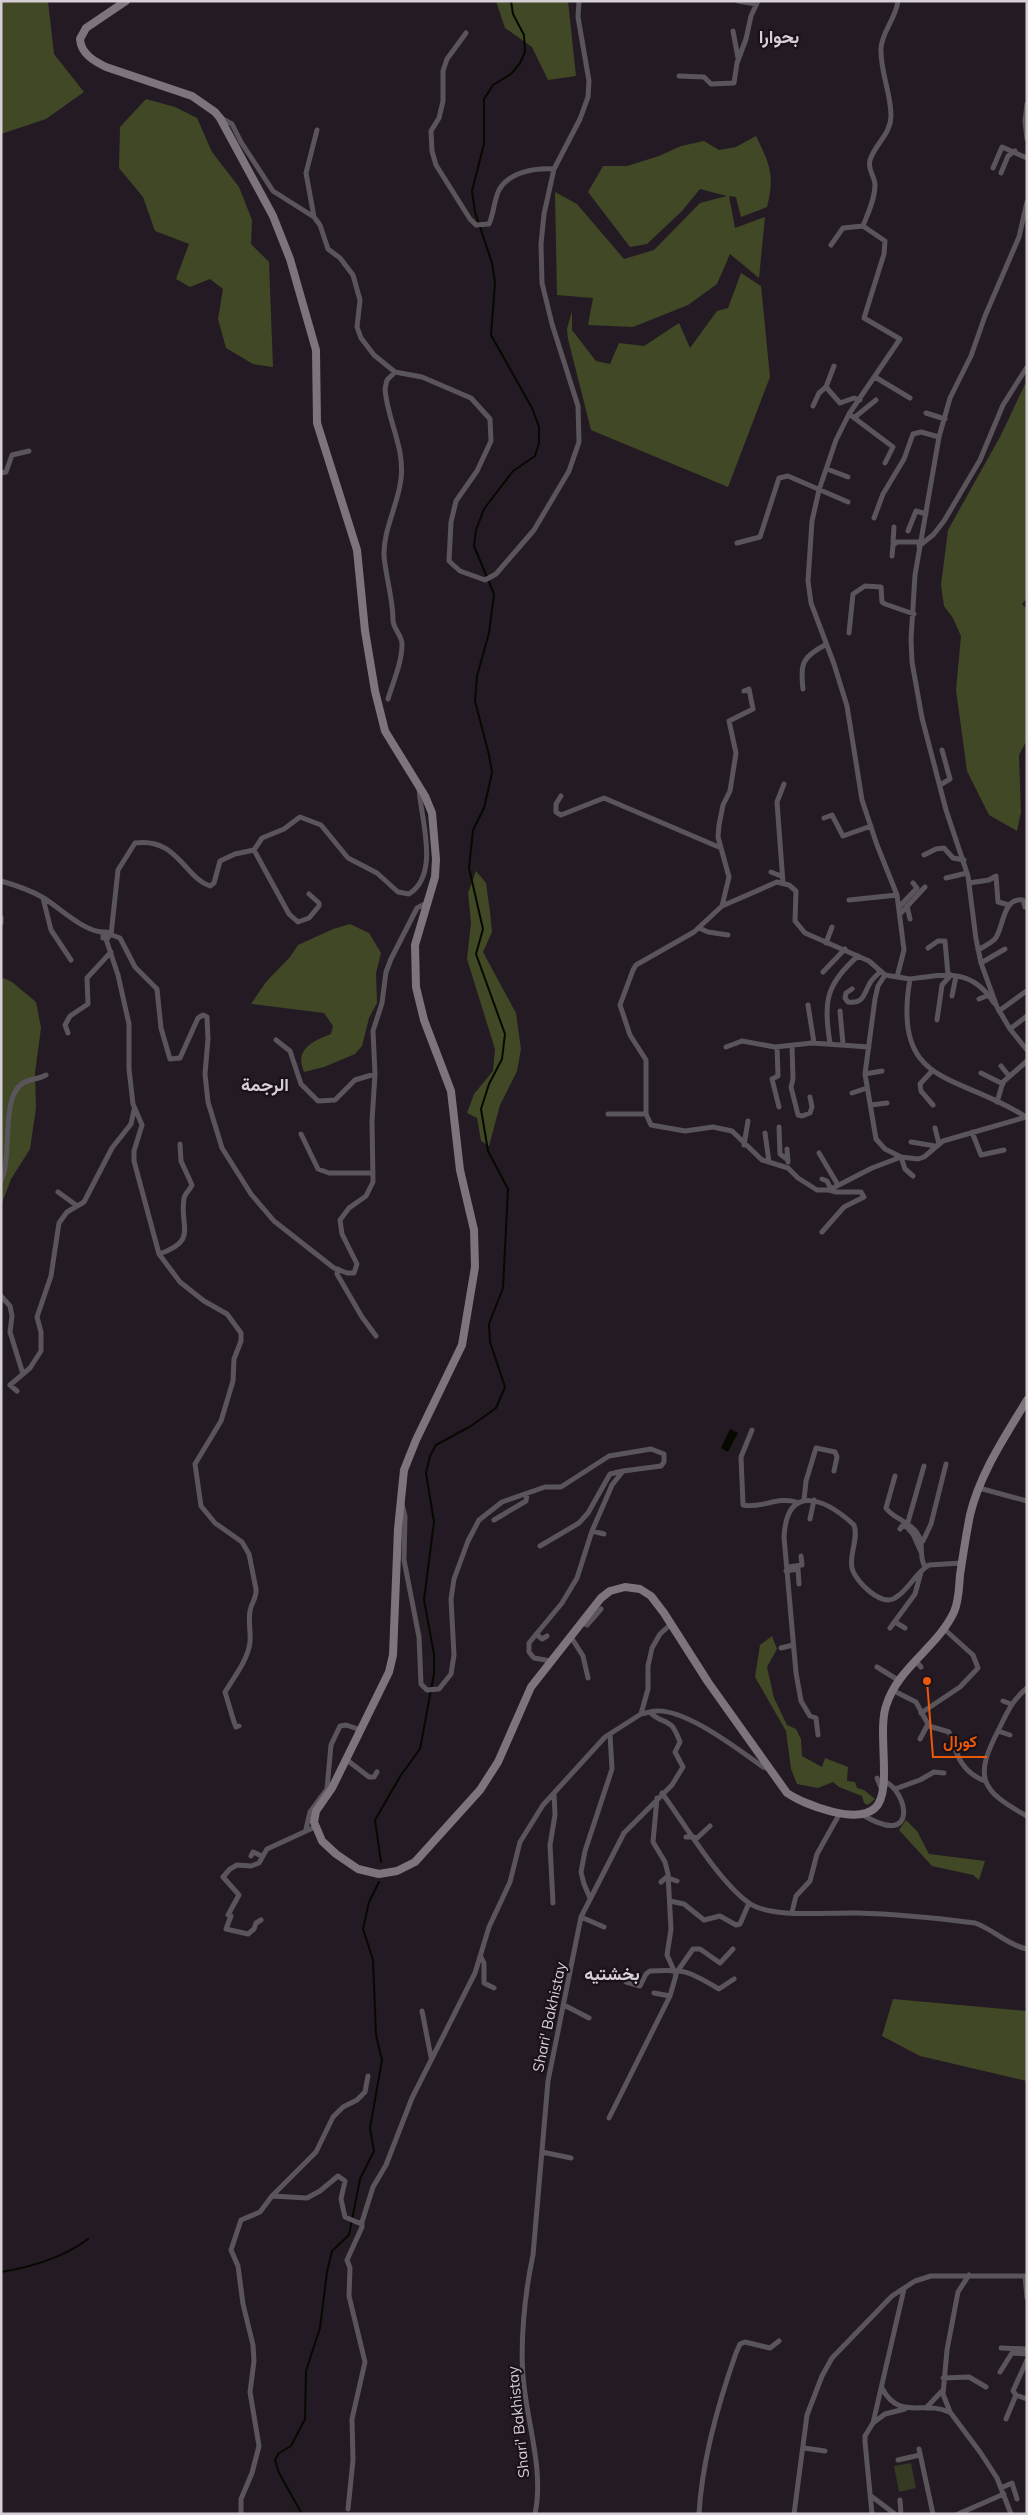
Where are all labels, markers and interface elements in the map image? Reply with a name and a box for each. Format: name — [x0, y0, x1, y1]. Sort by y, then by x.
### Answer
district label: بحوارا — [759, 25, 799, 48]
district label: الرجمة — [241, 1073, 289, 1096]
callout: كورال — [933, 1726, 987, 1757]
text: كورال — [943, 1731, 977, 1752]
street label: Shari' Bakhistay — [528, 1960, 570, 2074]
district label: بخشتيه — [584, 1962, 640, 1985]
street label: Shari' Bakhistay — [503, 2365, 533, 2479]

